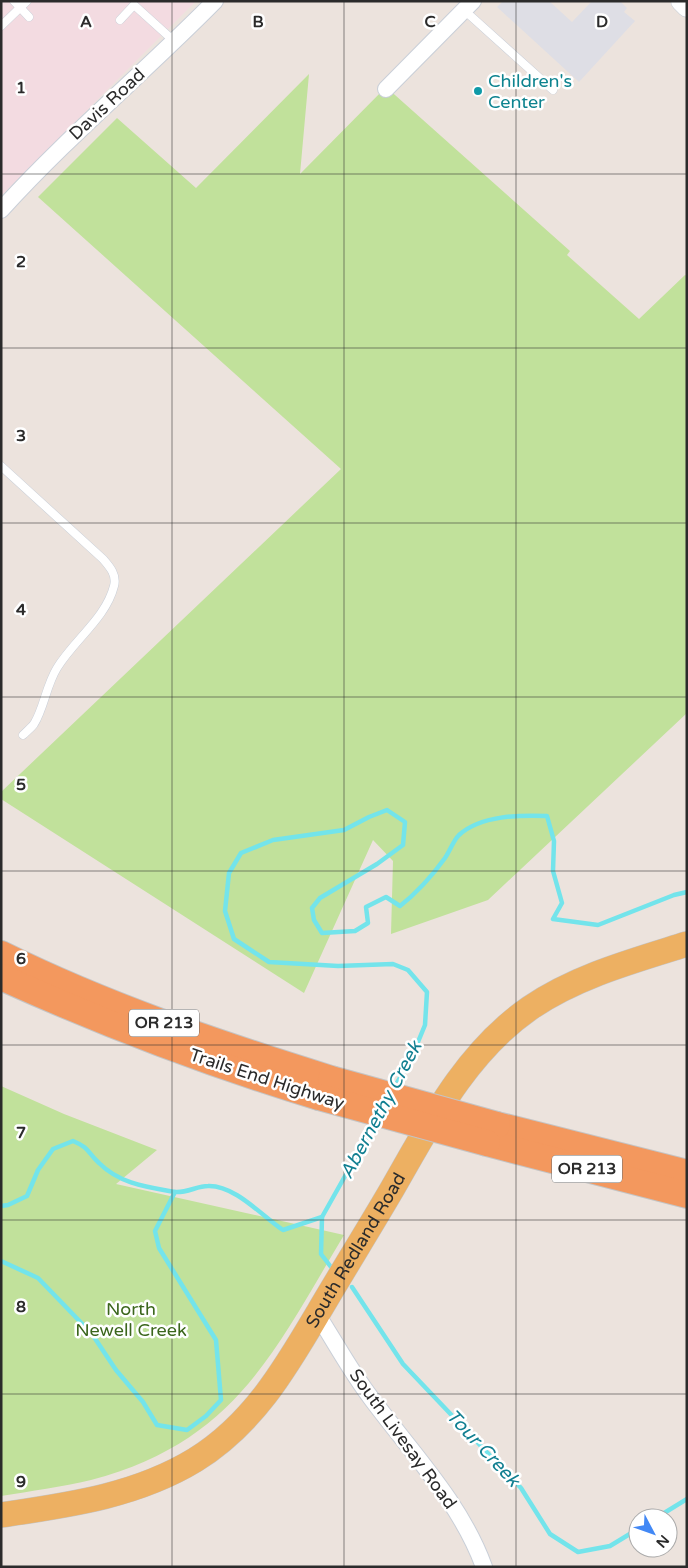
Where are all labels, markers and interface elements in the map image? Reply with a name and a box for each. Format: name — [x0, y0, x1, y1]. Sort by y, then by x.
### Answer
text: A — [80, 12, 92, 32]
text: B — [252, 12, 264, 32]
text: C — [424, 12, 436, 32]
text: D — [596, 12, 608, 32]
street label: Davis Road — [64, 63, 150, 145]
place label: Children's Center — [488, 70, 572, 113]
text: 1 — [16, 78, 26, 98]
marker: Children's Center — [472, 85, 484, 97]
text: 2 — [16, 252, 26, 272]
text: 3 — [16, 426, 26, 446]
text: 4 — [16, 600, 26, 620]
text: 5 — [16, 775, 26, 795]
text: 6 — [16, 949, 26, 969]
road number: OR 213 — [129, 1010, 199, 1036]
water label: Abernethy Creek — [336, 1036, 427, 1182]
street label: Trails End Highway — [187, 1044, 347, 1114]
text: 7 — [16, 1123, 26, 1143]
road number: OR 213 — [552, 1156, 622, 1182]
street label: South Redland Road — [301, 1169, 410, 1332]
text: 8 — [16, 1297, 26, 1317]
park label: North Newell Creek — [75, 1298, 187, 1341]
street label: South Livesay Road — [345, 1365, 461, 1513]
water label: Tour Creek — [442, 1405, 525, 1492]
text: 9 — [16, 1472, 26, 1492]
north arrow — [628, 1508, 678, 1558]
text: N — [652, 1531, 673, 1551]

